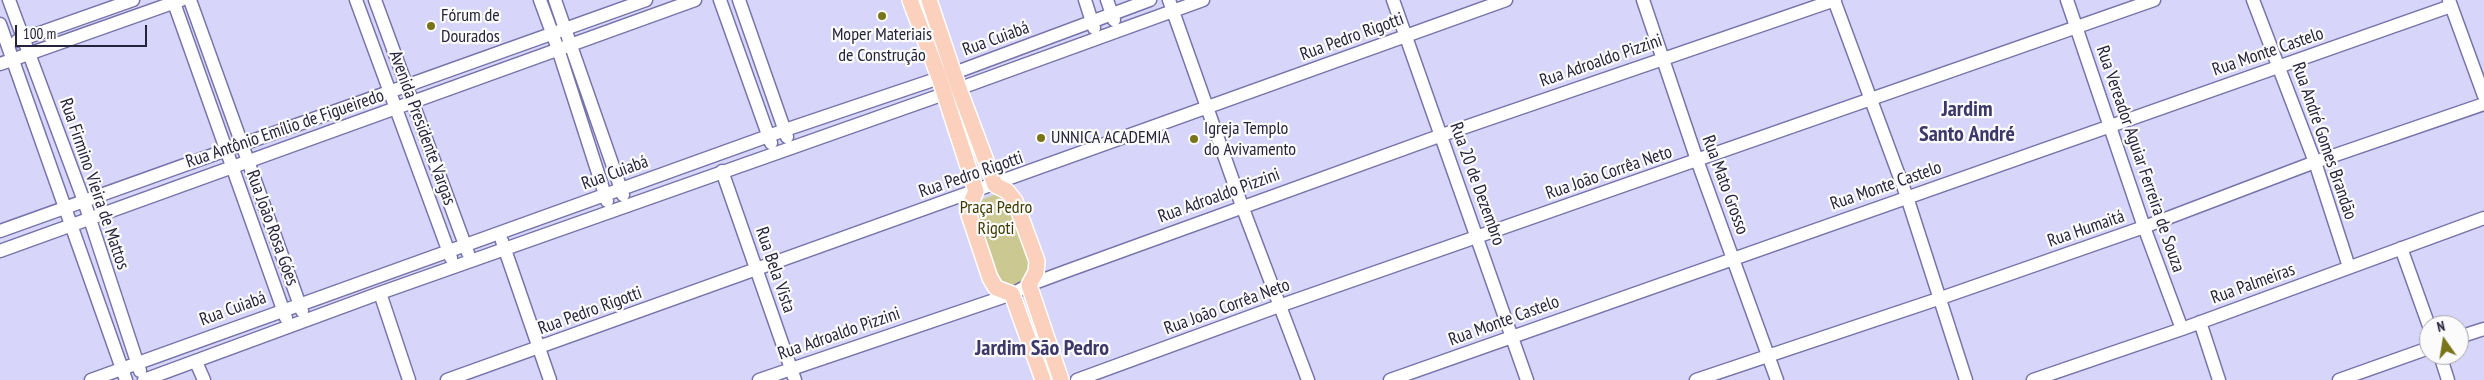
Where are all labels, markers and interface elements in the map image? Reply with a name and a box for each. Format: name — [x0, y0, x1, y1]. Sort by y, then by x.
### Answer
place label: Fórum de Dourados — [441, 5, 500, 48]
street label: Rua Pedro Rigotti — [1297, 8, 1407, 66]
marker: Moper Materiais de Construção — [876, 10, 888, 22]
scale bar — [18, 15, 150, 47]
street label: Rua Cuiabá — [960, 17, 1032, 61]
marker: Fórum de Dourados — [425, 20, 437, 32]
street label: Rua Monte Castelo — [2210, 23, 2326, 81]
text: 100 m — [23, 24, 56, 43]
place label: Moper Materiais de Construção — [832, 24, 932, 66]
street label: Rua Adroaldo Pizzini — [1537, 30, 1665, 92]
street label: Rua Vereador Aguiar Ferreira de Souza — [2091, 43, 2189, 275]
street label: Avenida Presidente Vargas — [384, 48, 460, 208]
street label: Rua André Gomes Brandão — [2287, 60, 2361, 222]
street label: Rua Antônio Emílio de Figueiredo — [183, 85, 387, 173]
street label: Rua Firmino Vieira de Mattos — [55, 96, 133, 272]
district label: Jardim Santo André — [1919, 97, 2015, 148]
place label: Igreja Templo do Avivamento — [1204, 118, 1296, 160]
street label: Rua 20 de Dezembro — [1445, 120, 1509, 248]
place label: UNNICA ACADEMIA — [1051, 127, 1170, 149]
marker: UNNICA ACADEMIA — [1035, 132, 1047, 144]
street label: Rua Mato Grosso — [1697, 132, 1753, 238]
marker: Igreja Templo do Avivamento — [1188, 133, 1200, 145]
street label: Rua João Corrêa Neto — [1543, 141, 1675, 205]
street label: Rua Pedro Rigotti — [916, 147, 1026, 203]
street label: Rua Cuiabá — [579, 151, 651, 195]
street label: Rua Monte Castelo — [1828, 157, 1944, 215]
street label: Rua Adroaldo Pizzini — [1155, 164, 1283, 228]
street label: Rua João Rosa Góes — [241, 167, 303, 289]
park label: Praça Pedro Rigoti — [960, 197, 1032, 240]
street label: Rua Humaitá — [2045, 206, 2127, 252]
street label: Rua Bela Vista — [750, 224, 800, 316]
street label: Rua Palmeiras — [2208, 259, 2298, 309]
street label: Rua João Corrêa Neto — [1161, 274, 1293, 340]
street label: Rua Pedro Rigotti — [535, 282, 645, 340]
street label: Rua Cuiabá — [197, 287, 269, 331]
street label: Rua Monte Castelo — [1446, 291, 1562, 351]
street label: Rua Adroaldo Pizzini — [775, 303, 903, 365]
north arrow — [2419, 315, 2469, 365]
text: N — [2435, 317, 2447, 336]
district label: Jardim São Pedro — [975, 336, 1109, 362]

